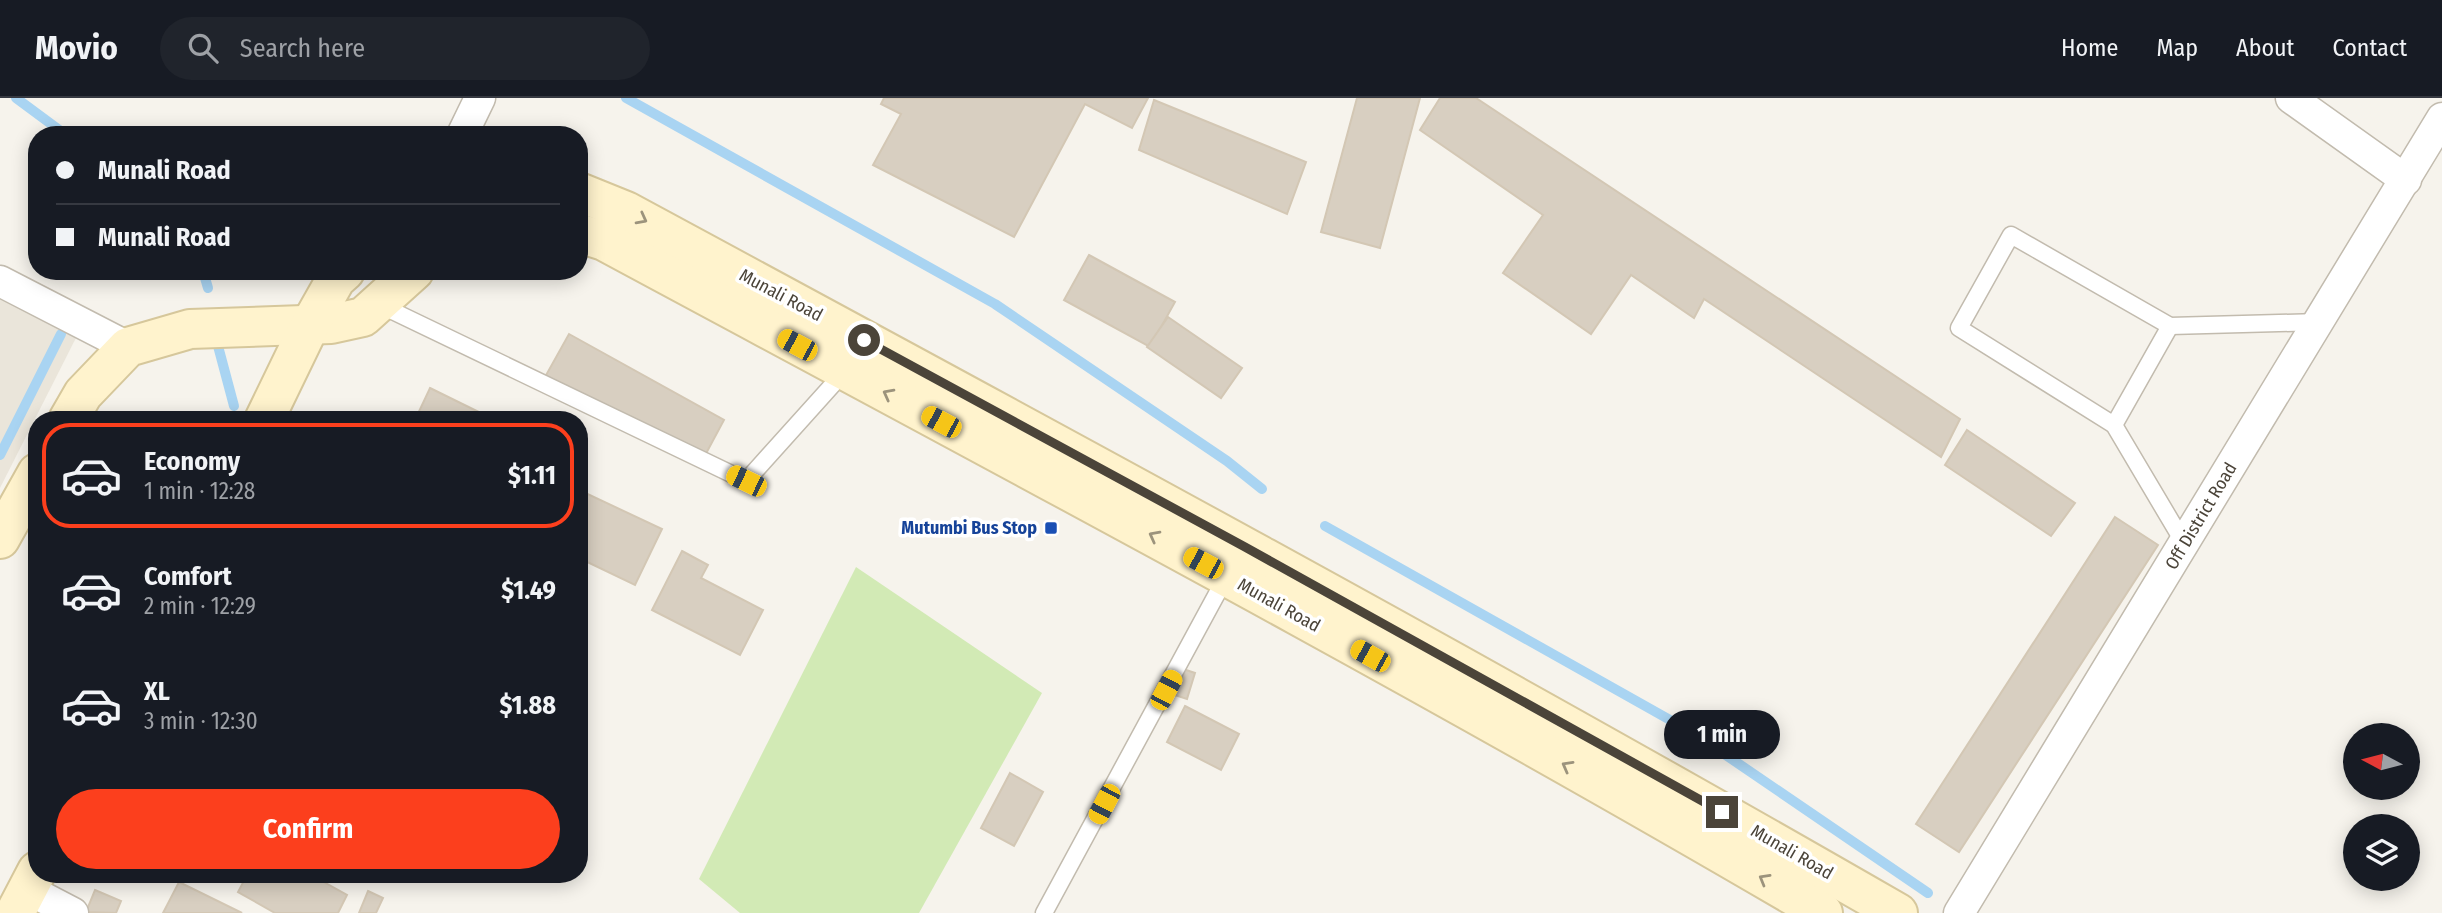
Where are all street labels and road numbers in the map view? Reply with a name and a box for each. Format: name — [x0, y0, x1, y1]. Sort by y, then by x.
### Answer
street label: Munali Road — [736, 264, 826, 326]
street label: Off District Road — [2160, 458, 2242, 574]
street label: Munali Road — [1234, 573, 1324, 637]
street label: Munali Road — [1747, 820, 1837, 884]

